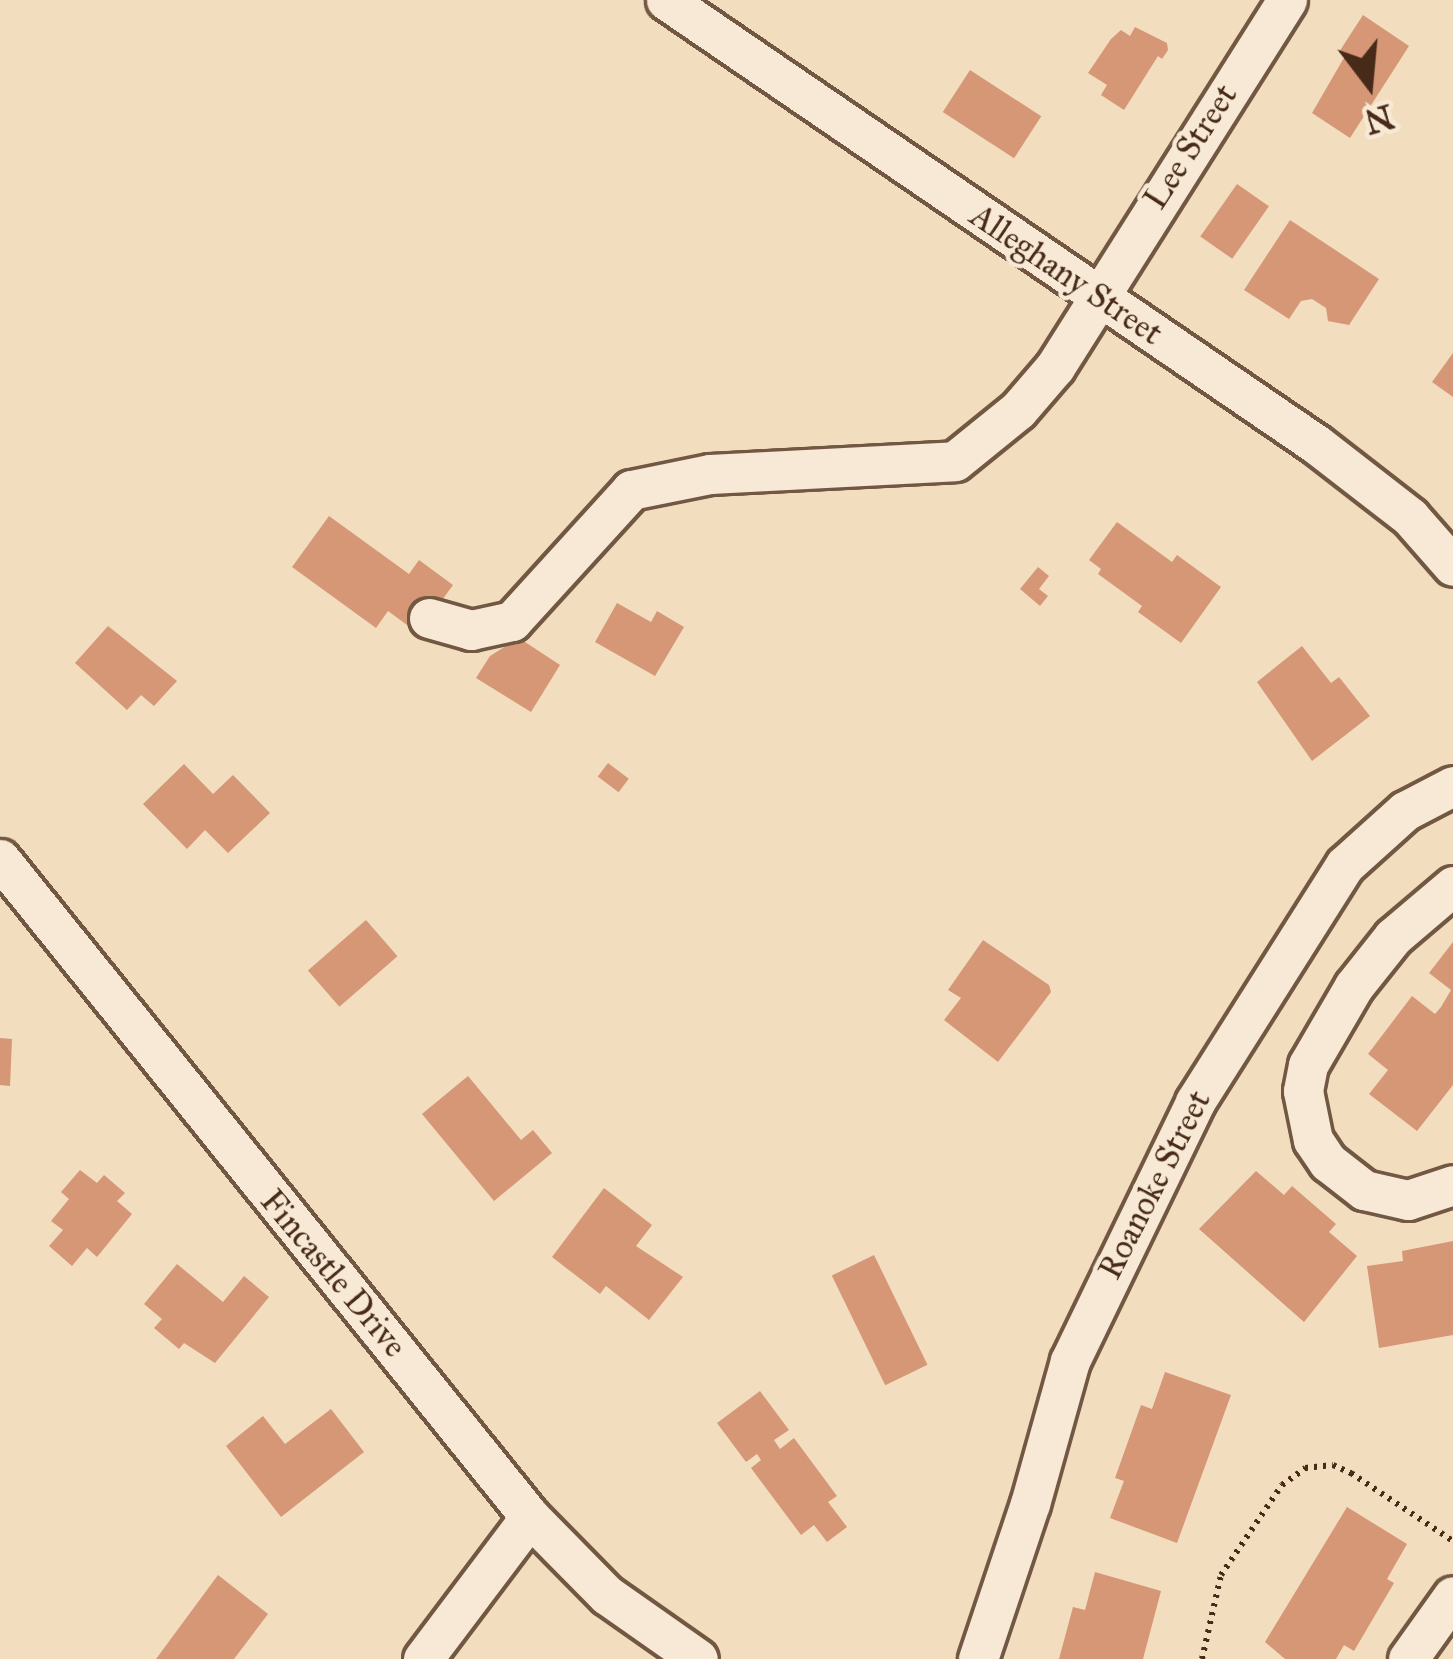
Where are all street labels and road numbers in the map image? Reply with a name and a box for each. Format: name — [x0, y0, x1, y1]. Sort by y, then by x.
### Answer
street label: Lee Street — [1136, 77, 1246, 217]
street label: Alleghany Street — [962, 196, 1170, 354]
street label: Roanoke Street — [1091, 1084, 1219, 1286]
street label: Fincastle Drive — [252, 1182, 414, 1366]

